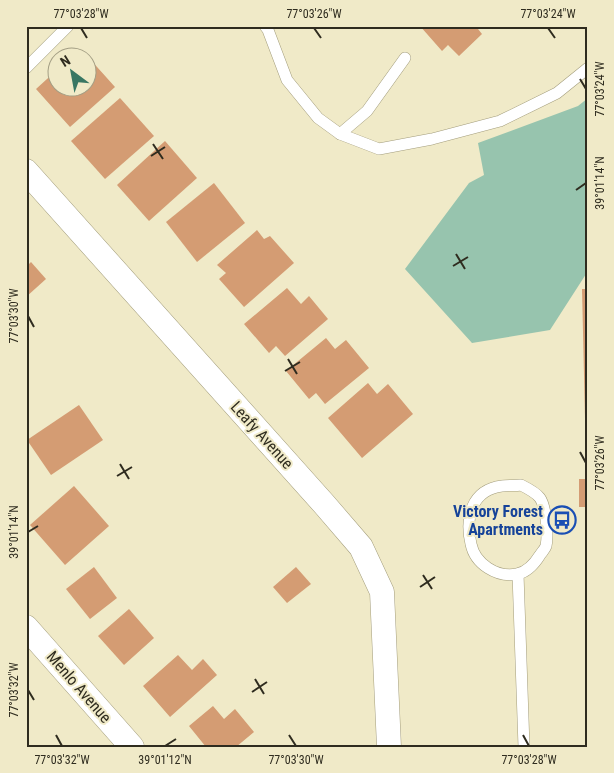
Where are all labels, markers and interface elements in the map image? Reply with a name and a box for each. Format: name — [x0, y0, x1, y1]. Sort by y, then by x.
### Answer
text: 77°03'28"W — [53, 7, 109, 21]
text: 77°03'26"W — [286, 7, 342, 21]
text: 77°03'24"W — [520, 7, 576, 21]
north arrow — [48, 48, 98, 98]
text: N — [57, 52, 73, 70]
text: 77°03'24"W — [593, 61, 607, 117]
text: 39°01'14"N — [593, 156, 607, 210]
text: 77°03'30"W — [7, 288, 21, 344]
street label: Leafy Avenue — [227, 397, 297, 473]
text: 77°03'26"W — [593, 435, 607, 491]
place label: Victory Forest Apartments — [453, 502, 543, 539]
text: 39°01'14"N — [7, 505, 21, 559]
bus stop icon: Victory Forest Apartments — [547, 505, 577, 535]
street label: Menlo Avenue — [43, 647, 115, 727]
text: 77°03'32"W — [7, 662, 21, 718]
text: 77°03'32"W — [34, 753, 90, 767]
text: 39°01'12"N — [138, 753, 192, 767]
text: 77°03'30"W — [268, 753, 324, 767]
text: 77°03'28"W — [501, 753, 557, 767]

